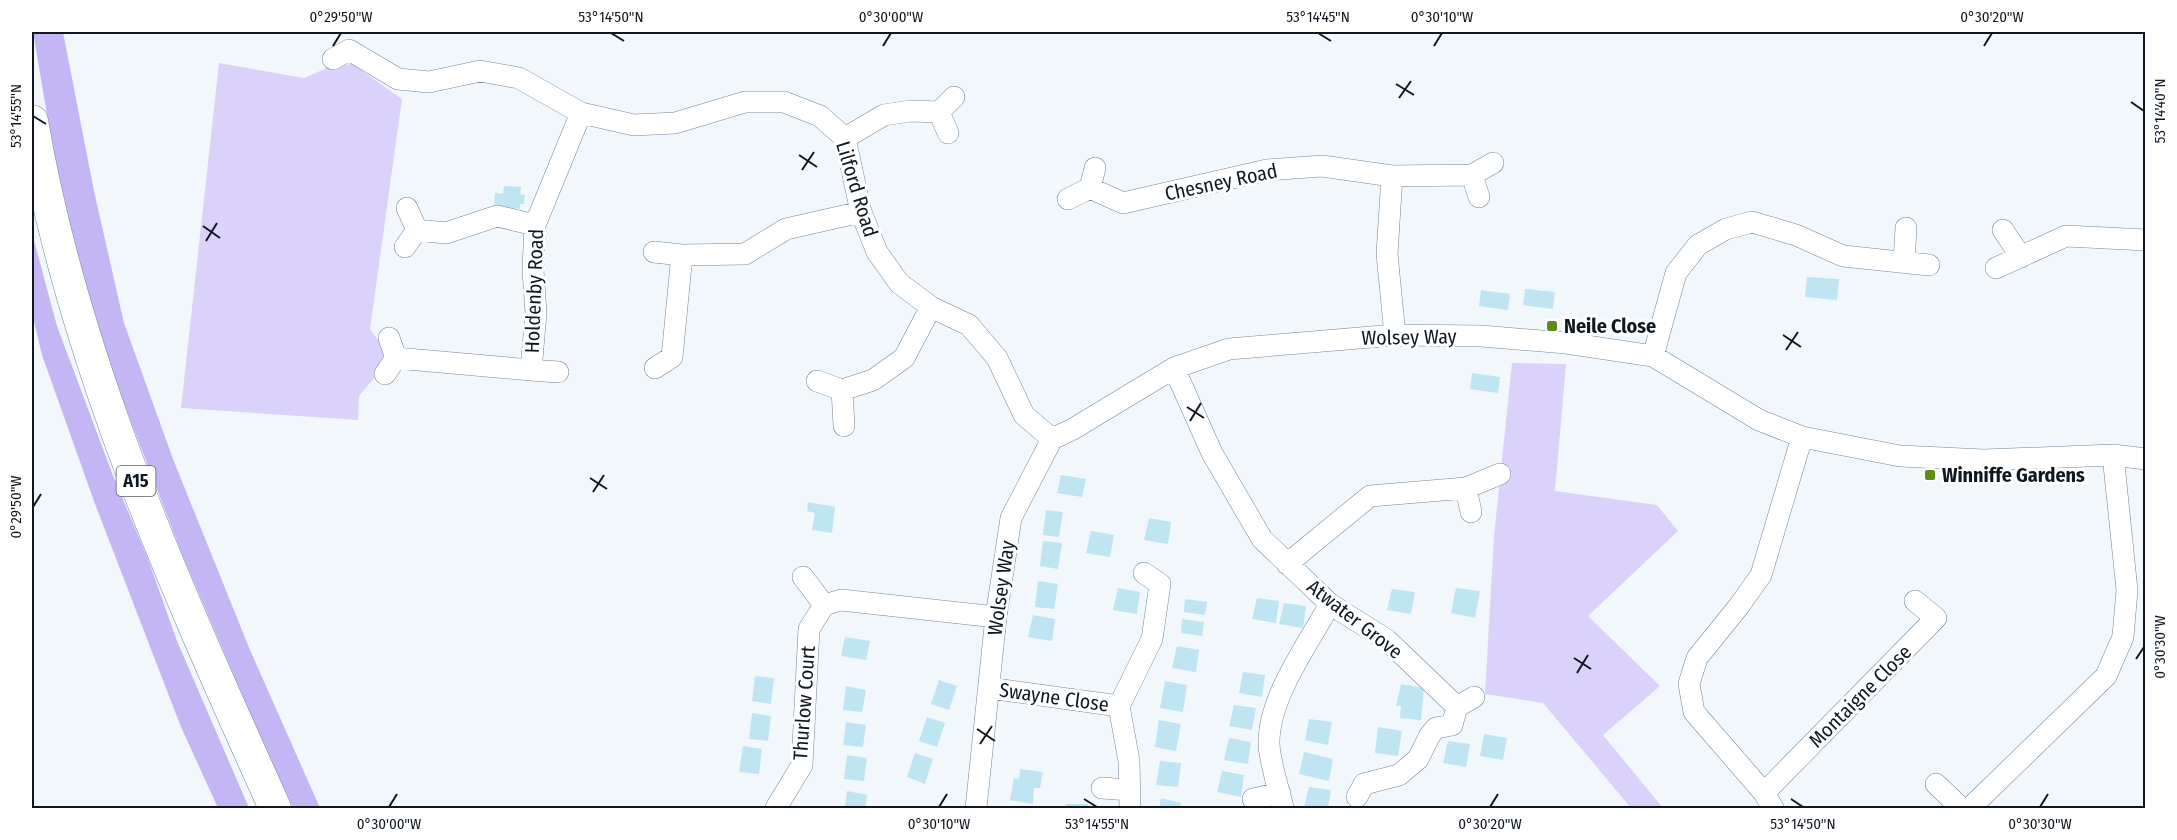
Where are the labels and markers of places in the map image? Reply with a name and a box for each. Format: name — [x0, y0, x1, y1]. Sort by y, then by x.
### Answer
place label: Neile Close — [1564, 314, 1656, 338]
marker: Neile Close — [1545, 319, 1559, 333]
place label: Winniffe Gardens — [1942, 463, 2085, 487]
marker: Winniffe Gardens — [1923, 468, 1937, 482]

